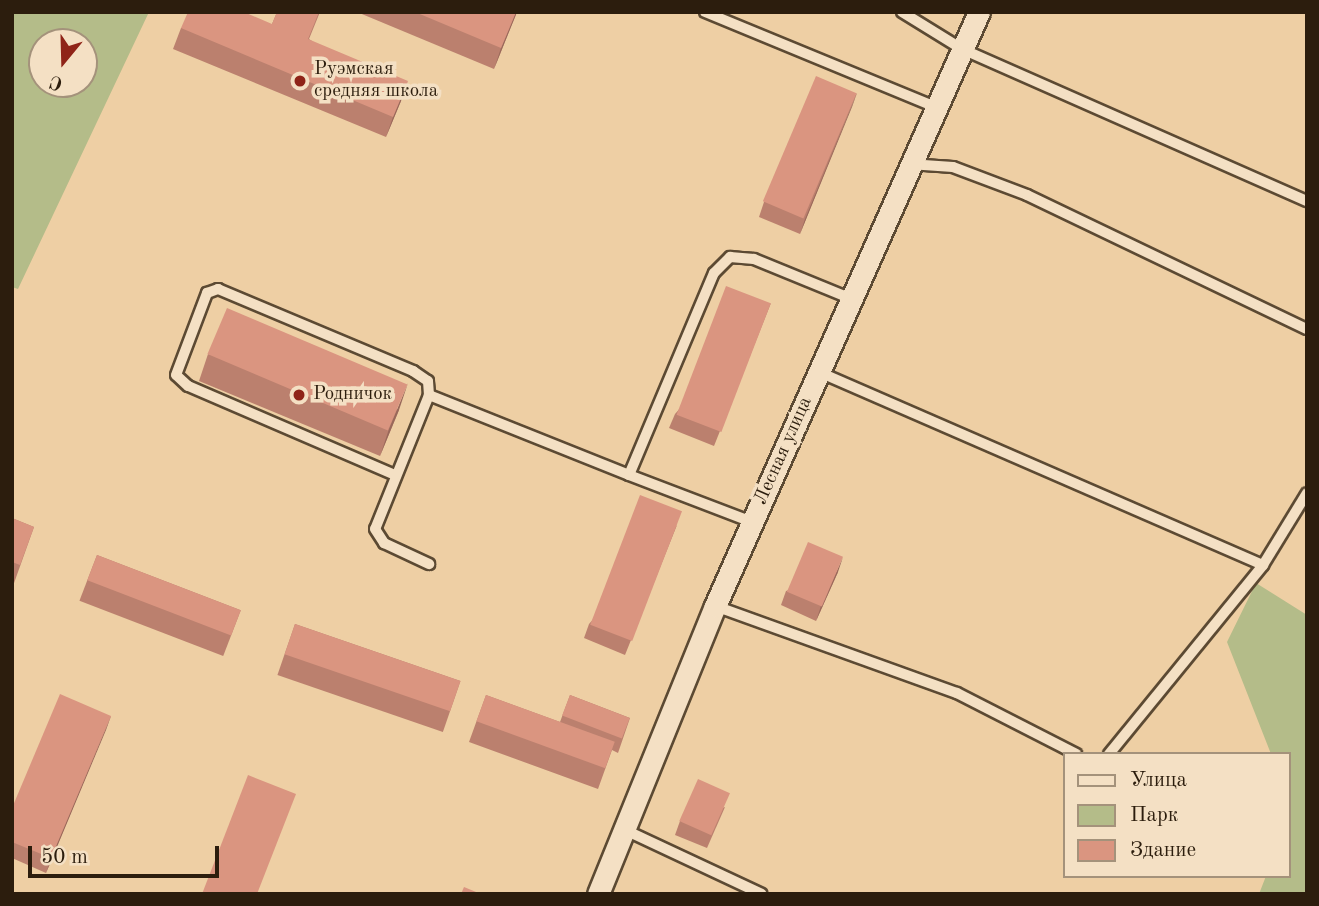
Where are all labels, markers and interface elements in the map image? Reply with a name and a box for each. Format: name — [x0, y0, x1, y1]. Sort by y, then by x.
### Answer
north arrow — [28, 28, 98, 98]
place label: Руэмская средняя школа — [314, 59, 438, 103]
text: С — [48, 70, 66, 92]
marker: Руэмская средняя школа — [292, 73, 308, 89]
place label: Родничок — [313, 384, 392, 406]
marker: Родничок — [291, 387, 307, 403]
street label: Лесная улица — [750, 394, 818, 508]
legend — [1064, 752, 1291, 878]
text: Улица — [1130, 770, 1187, 791]
text: Парк — [1130, 805, 1178, 826]
scale bar — [32, 832, 222, 876]
text: Здание — [1130, 840, 1196, 861]
text: 50 m — [41, 847, 88, 868]

